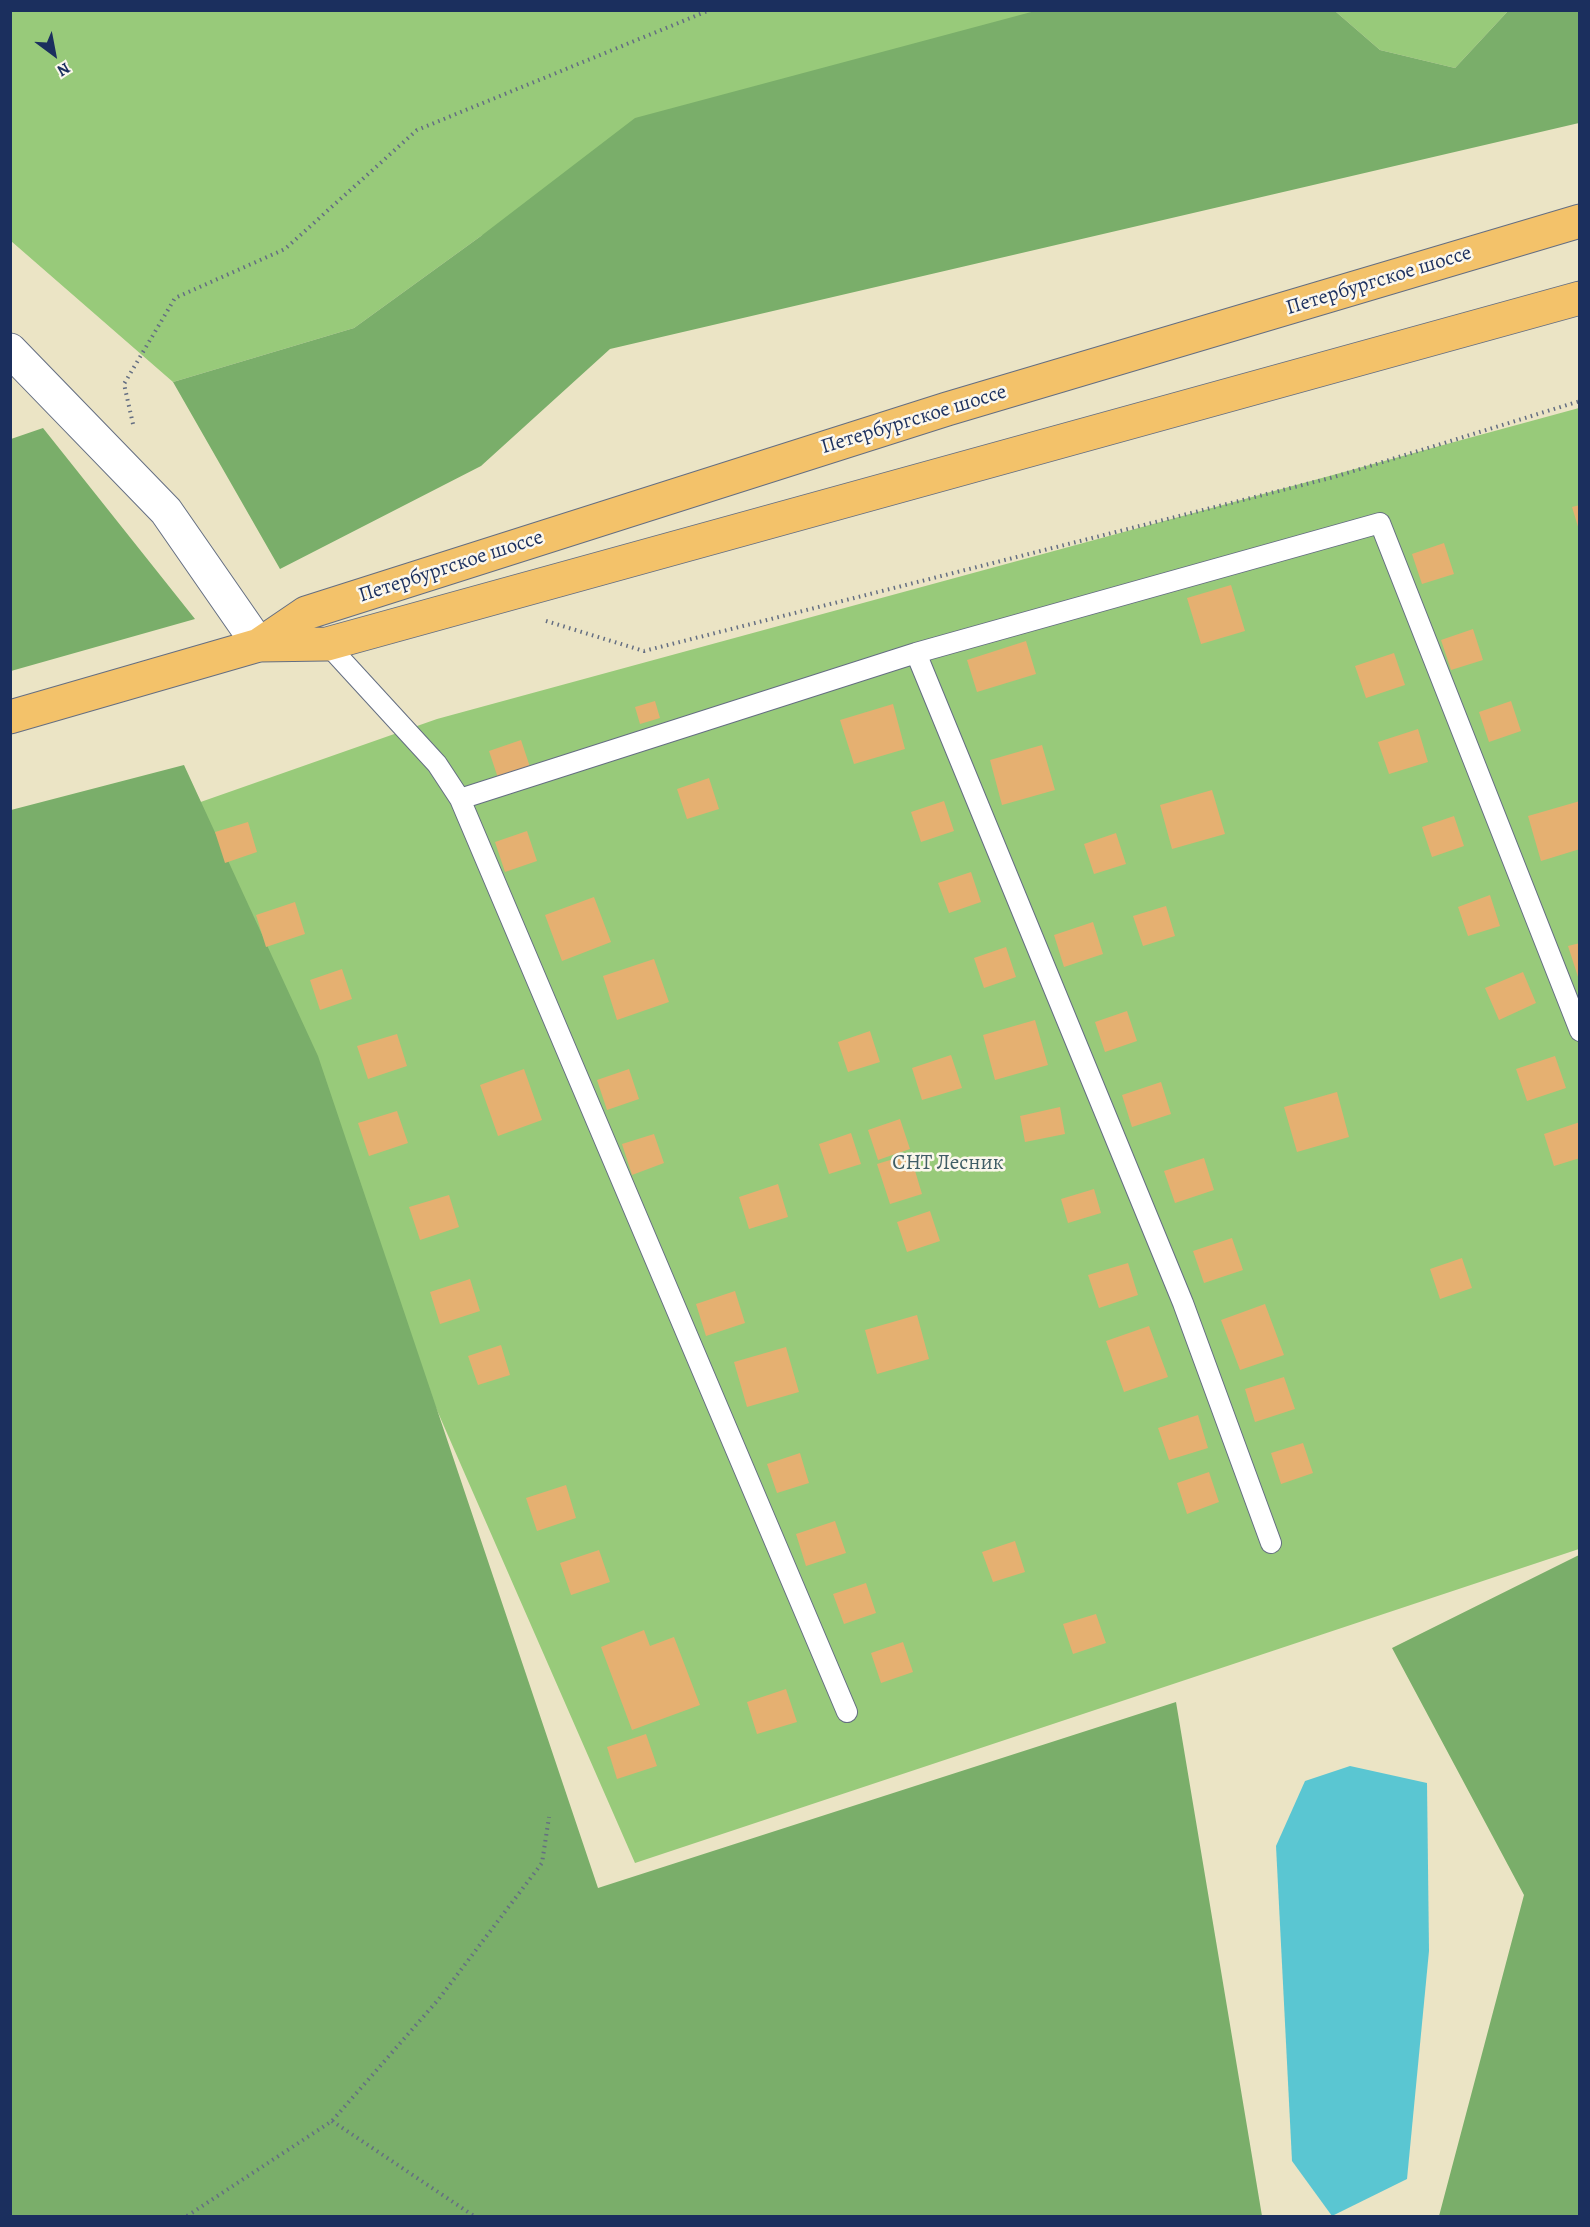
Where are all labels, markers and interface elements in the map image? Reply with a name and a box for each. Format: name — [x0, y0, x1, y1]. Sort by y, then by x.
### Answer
north arrow — [24, 24, 84, 84]
text: N — [53, 57, 74, 82]
street label: Петербургское шоссе — [1283, 241, 1475, 321]
street label: Петербургское шоссе — [818, 380, 1010, 460]
street label: Петербургское шоссе — [355, 525, 547, 609]
park label: СНТ Лесник — [892, 1151, 1004, 1177]

